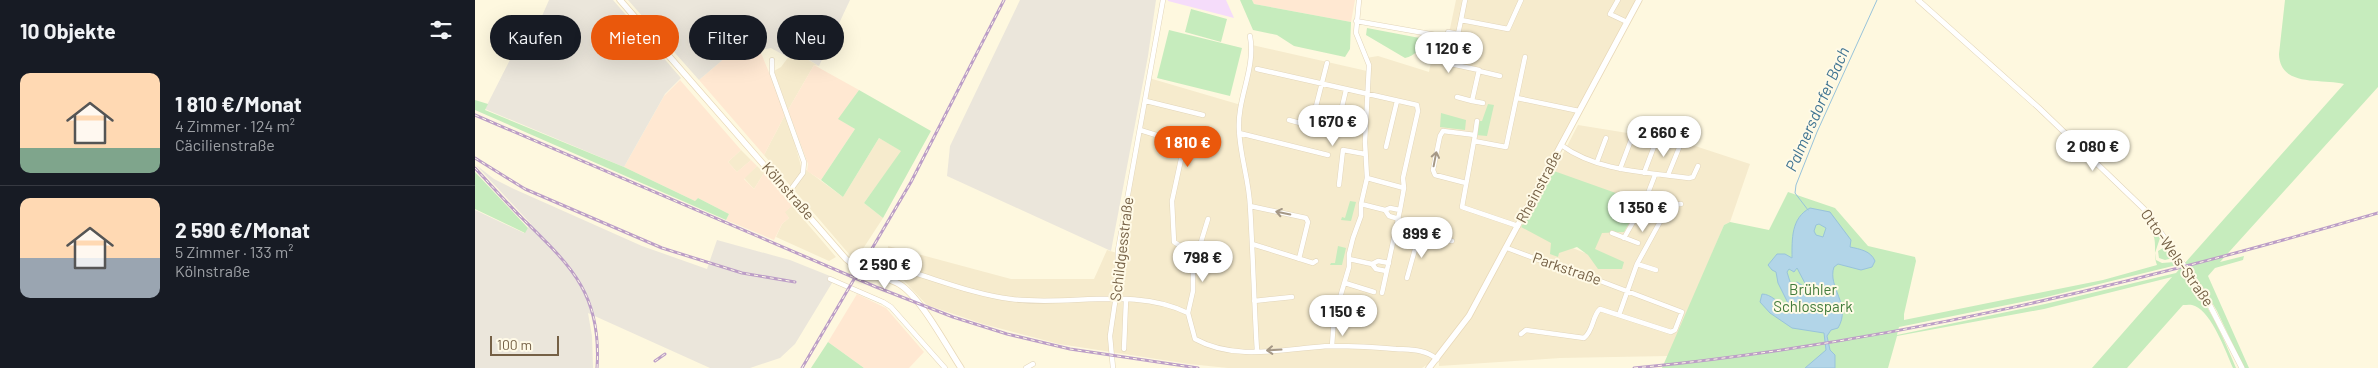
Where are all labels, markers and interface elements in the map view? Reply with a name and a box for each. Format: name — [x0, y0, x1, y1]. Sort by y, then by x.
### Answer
chip: Kaufen — [490, 15, 581, 60]
chip: Mieten — [591, 15, 679, 60]
chip: Filter — [689, 15, 767, 60]
chip: Neu — [777, 15, 844, 60]
icon: filters — [427, 16, 455, 44]
text: 10 Objekte — [20, 18, 116, 43]
pin: 1 120 € — [1403, 32, 1495, 74]
text: 1 120 € — [1426, 38, 1472, 57]
water label: Palmersdorfer Bach — [1781, 44, 1852, 174]
text: 1 810 €/Monat — [175, 91, 302, 116]
icon: home — [60, 93, 120, 153]
pin: 1 670 € — [1287, 104, 1379, 147]
text: 1 670 € — [1309, 111, 1357, 130]
text: 4 Zimmer · 124 m² — [175, 116, 295, 135]
pin: 2 660 € — [1618, 116, 1710, 158]
text: 2 660 € — [1638, 122, 1690, 141]
pin: 1 810 € — [1142, 126, 1234, 168]
pin: 2 080 € — [2047, 130, 2139, 172]
text: 1 810 € — [1165, 132, 1211, 151]
text: Cäcilienstraße — [175, 135, 275, 154]
text: 2 080 € — [2067, 136, 2119, 155]
street label: Rheinstraße — [1512, 147, 1565, 226]
one-way arrow — [1431, 152, 1440, 168]
street label: Kölnstraße — [759, 158, 819, 223]
pin: 1 350 € — [1597, 190, 1689, 233]
street label: Schildgesstraße — [1106, 196, 1136, 302]
text: 1 350 € — [1619, 197, 1667, 216]
street label: Otto-Wels-Straße — [2138, 205, 2218, 310]
one-way arrow — [1276, 208, 1292, 217]
pin: 899 € — [1387, 216, 1457, 259]
text: 2 590 €/Monat — [175, 217, 310, 242]
icon: home — [60, 218, 120, 278]
text: 899 € — [1403, 223, 1442, 242]
pin: 798 € — [1168, 240, 1238, 283]
text: 5 Zimmer · 133 m² — [175, 242, 293, 261]
text: 798 € — [1184, 247, 1222, 266]
pin: 2 590 € — [839, 248, 931, 290]
street label: Parkstraße — [1531, 248, 1604, 288]
text: 2 590 € — [859, 254, 911, 273]
text: Kölnstraße — [175, 261, 250, 280]
park label: Brühler Schlosspark — [1773, 280, 1853, 315]
pin: 1 150 € — [1297, 294, 1389, 337]
text: 1 150 € — [1320, 301, 1366, 320]
scale bar — [490, 333, 559, 356]
text: 100 m — [497, 336, 532, 353]
one-way arrow — [1266, 345, 1282, 354]

